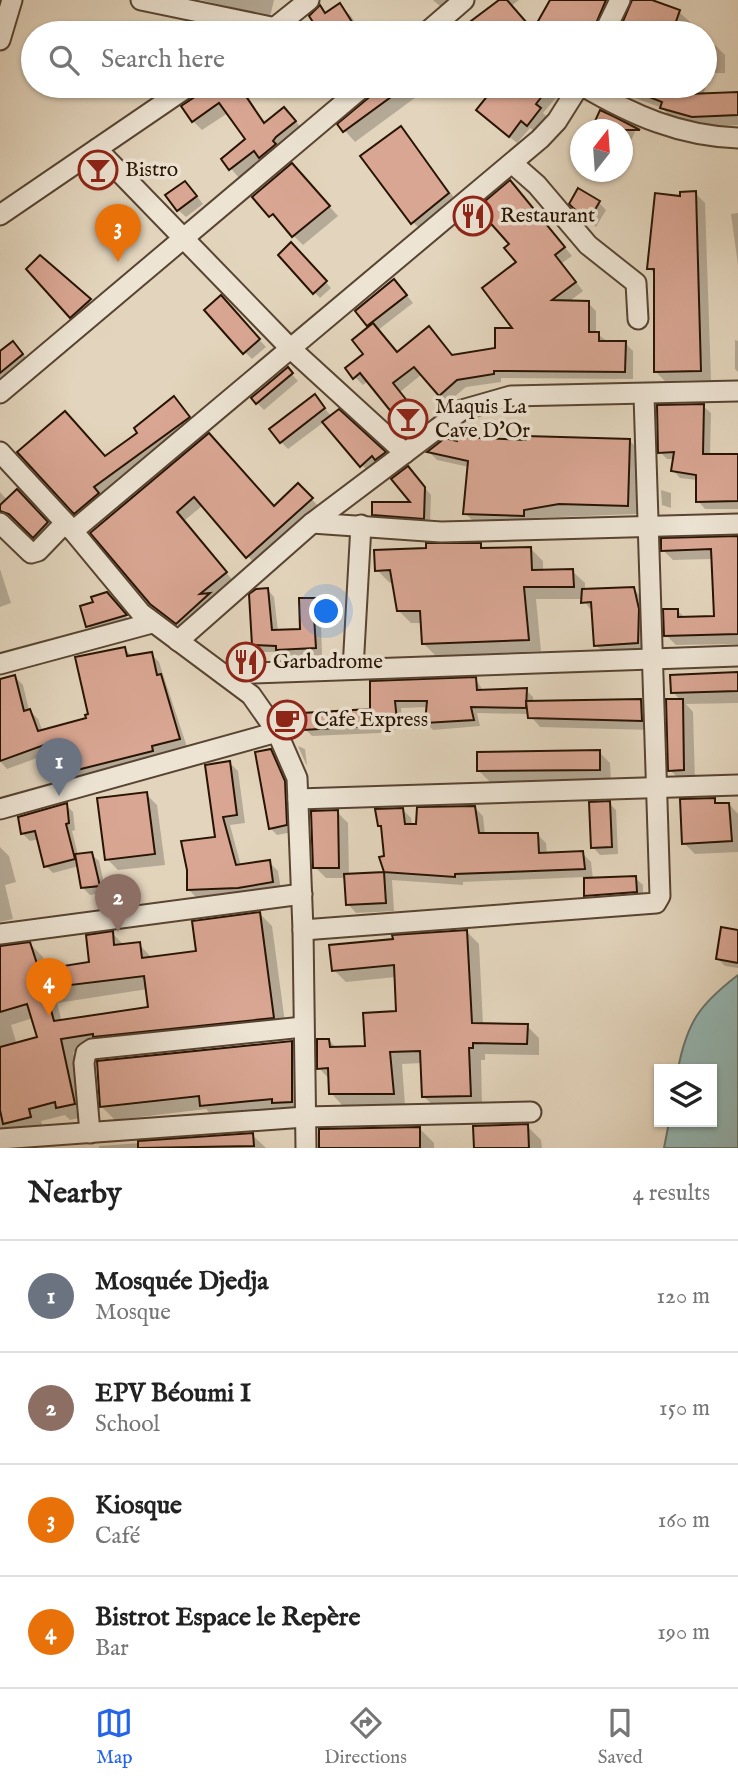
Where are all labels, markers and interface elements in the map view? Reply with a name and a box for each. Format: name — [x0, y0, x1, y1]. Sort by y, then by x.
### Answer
search box — [21, 21, 717, 98]
icon: search — [45, 41, 83, 79]
text: Search here — [101, 43, 225, 76]
north arrow — [570, 119, 633, 182]
bar icon: Bistro — [77, 149, 119, 191]
place label: Bistro — [125, 157, 178, 184]
restaurant icon: Restaurant — [452, 195, 494, 237]
place label: Restaurant — [500, 203, 595, 230]
pin: 3 — [95, 204, 141, 262]
place label: Maquis La Cave D'Or — [435, 394, 530, 445]
bar icon: Maquis La Cave D'Or — [387, 398, 429, 440]
your location — [309, 594, 343, 628]
restaurant icon: Garbadrome — [225, 641, 267, 683]
place label: Garbadrome — [273, 649, 383, 676]
cafe icon: Cafe Express — [266, 699, 308, 741]
place label: Cafe Express — [314, 707, 428, 734]
pin: 1 — [36, 738, 82, 796]
pin: 2 — [95, 874, 141, 932]
pin: 4 — [26, 958, 72, 1016]
map controls — [654, 1064, 717, 1127]
button: layers — [654, 1064, 717, 1127]
text: Nearby — [28, 1175, 121, 1213]
text: 4 results — [632, 1179, 710, 1208]
text: Mosquée Djedja — [95, 1265, 268, 1298]
text: 1 — [47, 1282, 55, 1311]
text: 120 m — [657, 1282, 710, 1311]
text: Mosque — [95, 1298, 171, 1327]
text: EPV Béoumi I — [95, 1377, 251, 1410]
text: 2 — [46, 1394, 56, 1423]
text: 150 m — [659, 1394, 710, 1423]
text: School — [95, 1410, 160, 1439]
text: Kiosque — [95, 1489, 182, 1522]
text: 3 — [47, 1506, 55, 1535]
text: 160 m — [658, 1506, 710, 1535]
text: Café — [95, 1522, 140, 1551]
text: Bistrot Espace le Repère — [95, 1601, 360, 1634]
text: 4 — [45, 1618, 57, 1647]
text: 190 m — [657, 1618, 710, 1647]
text: Bar — [95, 1634, 129, 1663]
tab: Map — [95, 1704, 133, 1770]
tab: Directions — [324, 1704, 407, 1770]
tab: Saved — [598, 1704, 643, 1770]

